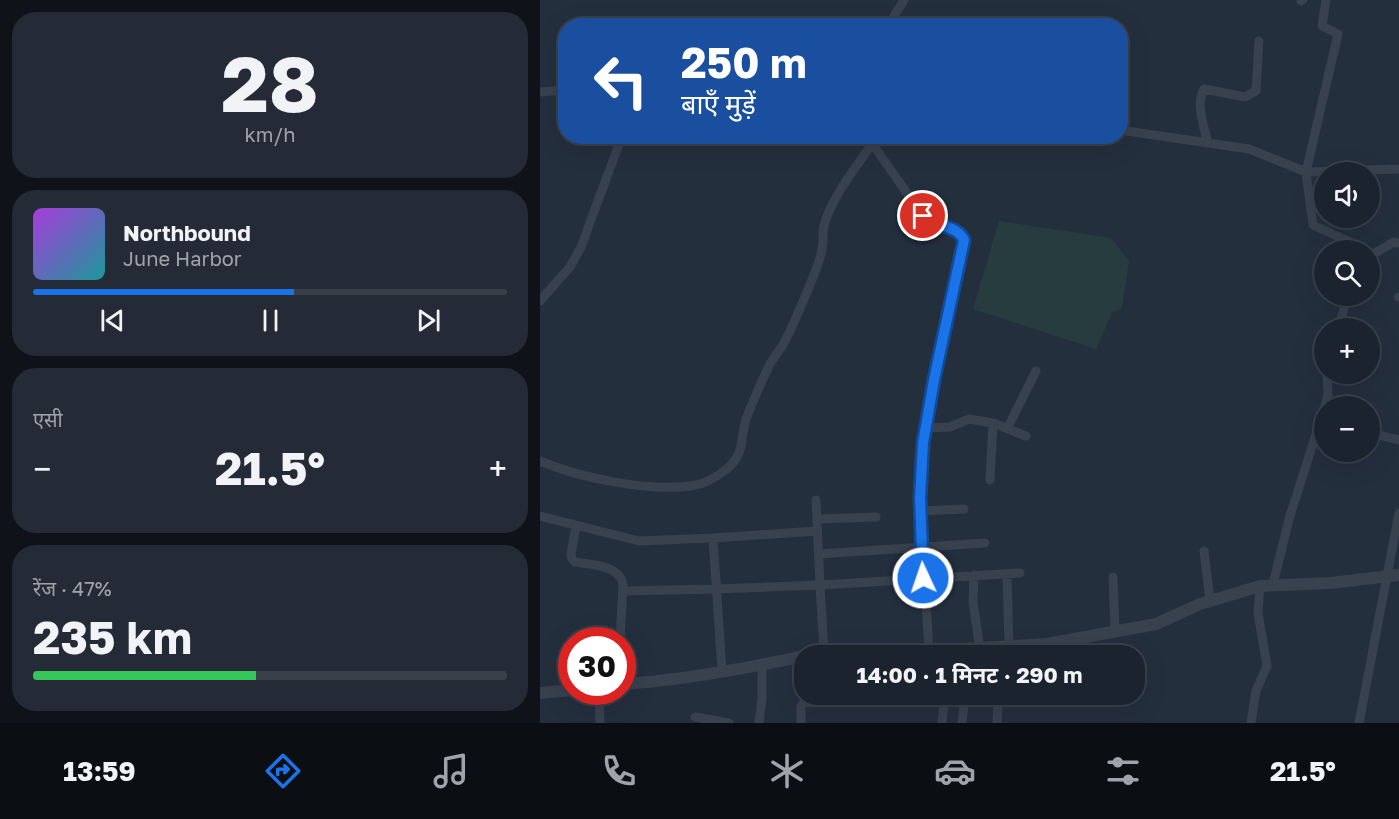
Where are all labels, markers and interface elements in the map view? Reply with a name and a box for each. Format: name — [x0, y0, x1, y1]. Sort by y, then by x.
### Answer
text: 28 — [221, 36, 319, 129]
text: 250 m — [681, 37, 807, 87]
icon: left — [582, 42, 660, 120]
text: बाएँ मुड़ें — [681, 88, 756, 120]
text: km/h — [245, 122, 295, 146]
map controls — [1314, 162, 1380, 462]
button: sound — [1314, 162, 1380, 228]
pin — [897, 190, 948, 241]
icon: arrive — [906, 199, 939, 232]
text: Northbound — [123, 219, 251, 246]
button: search — [1314, 240, 1380, 306]
text: June Harbor — [123, 246, 242, 270]
icon: previous — [96, 304, 129, 337]
icon: pause — [254, 304, 287, 337]
icon: next — [412, 304, 445, 337]
button: + — [1314, 318, 1380, 384]
button: − — [1314, 396, 1380, 462]
text: एसी — [33, 407, 63, 431]
text: 21.5° — [215, 441, 325, 495]
text: − — [33, 449, 51, 488]
text: + — [489, 449, 507, 488]
position arrow — [891, 546, 955, 610]
text: रेंज · 47% — [33, 576, 112, 600]
text: 235 km — [33, 610, 192, 664]
speed limit sign: 30 — [558, 627, 636, 705]
text: 14:00 · 1 मिनट · 290 m — [856, 661, 1083, 688]
icon: directions — [262, 750, 304, 792]
icon: music — [430, 750, 472, 792]
icon: phone — [598, 750, 640, 792]
icon: climate — [766, 750, 808, 792]
icon: car — [934, 750, 976, 792]
icon: filters — [1102, 750, 1144, 792]
text: 13:59 — [63, 755, 136, 787]
text: 21.5° — [1270, 755, 1336, 787]

